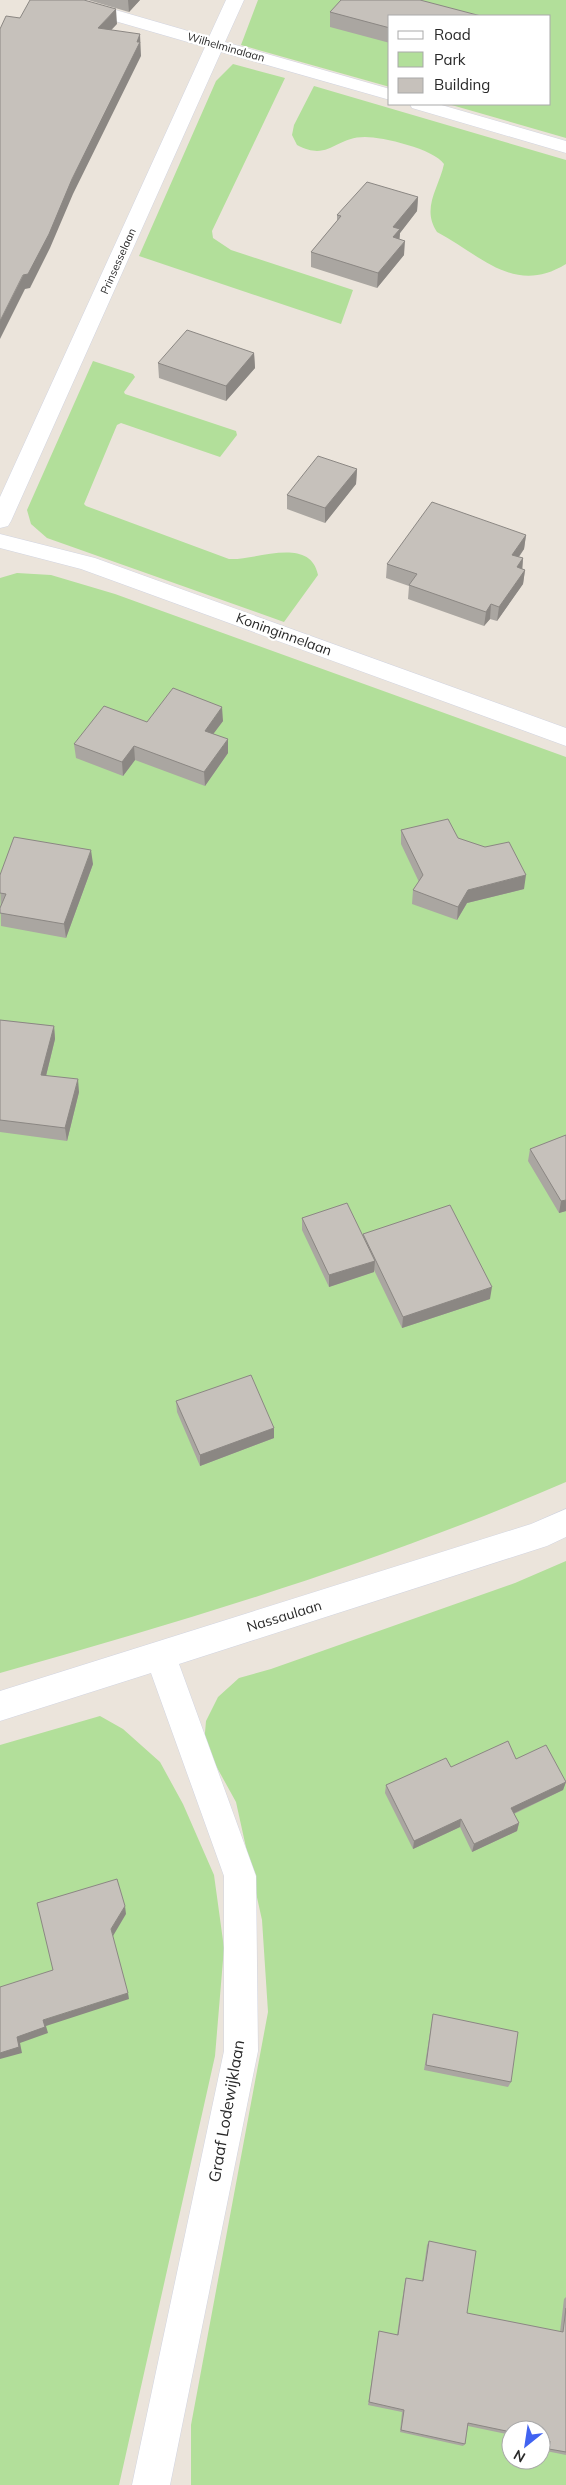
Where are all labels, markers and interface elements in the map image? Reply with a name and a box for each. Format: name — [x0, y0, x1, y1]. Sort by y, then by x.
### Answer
legend — [388, 15, 551, 105]
text: Road — [434, 25, 471, 44]
street label: Wilhelminalaan — [186, 29, 266, 65]
text: Park — [434, 50, 466, 69]
text: Building — [434, 75, 490, 94]
street label: Prinsesselaan — [97, 226, 139, 296]
street label: Koninginnelaan — [234, 608, 334, 660]
street label: Nassaulaan — [244, 1596, 324, 1636]
street label: Graaf Lodewijklaan — [204, 2038, 248, 2184]
north arrow — [501, 2420, 551, 2470]
text: N — [510, 2446, 529, 2467]

